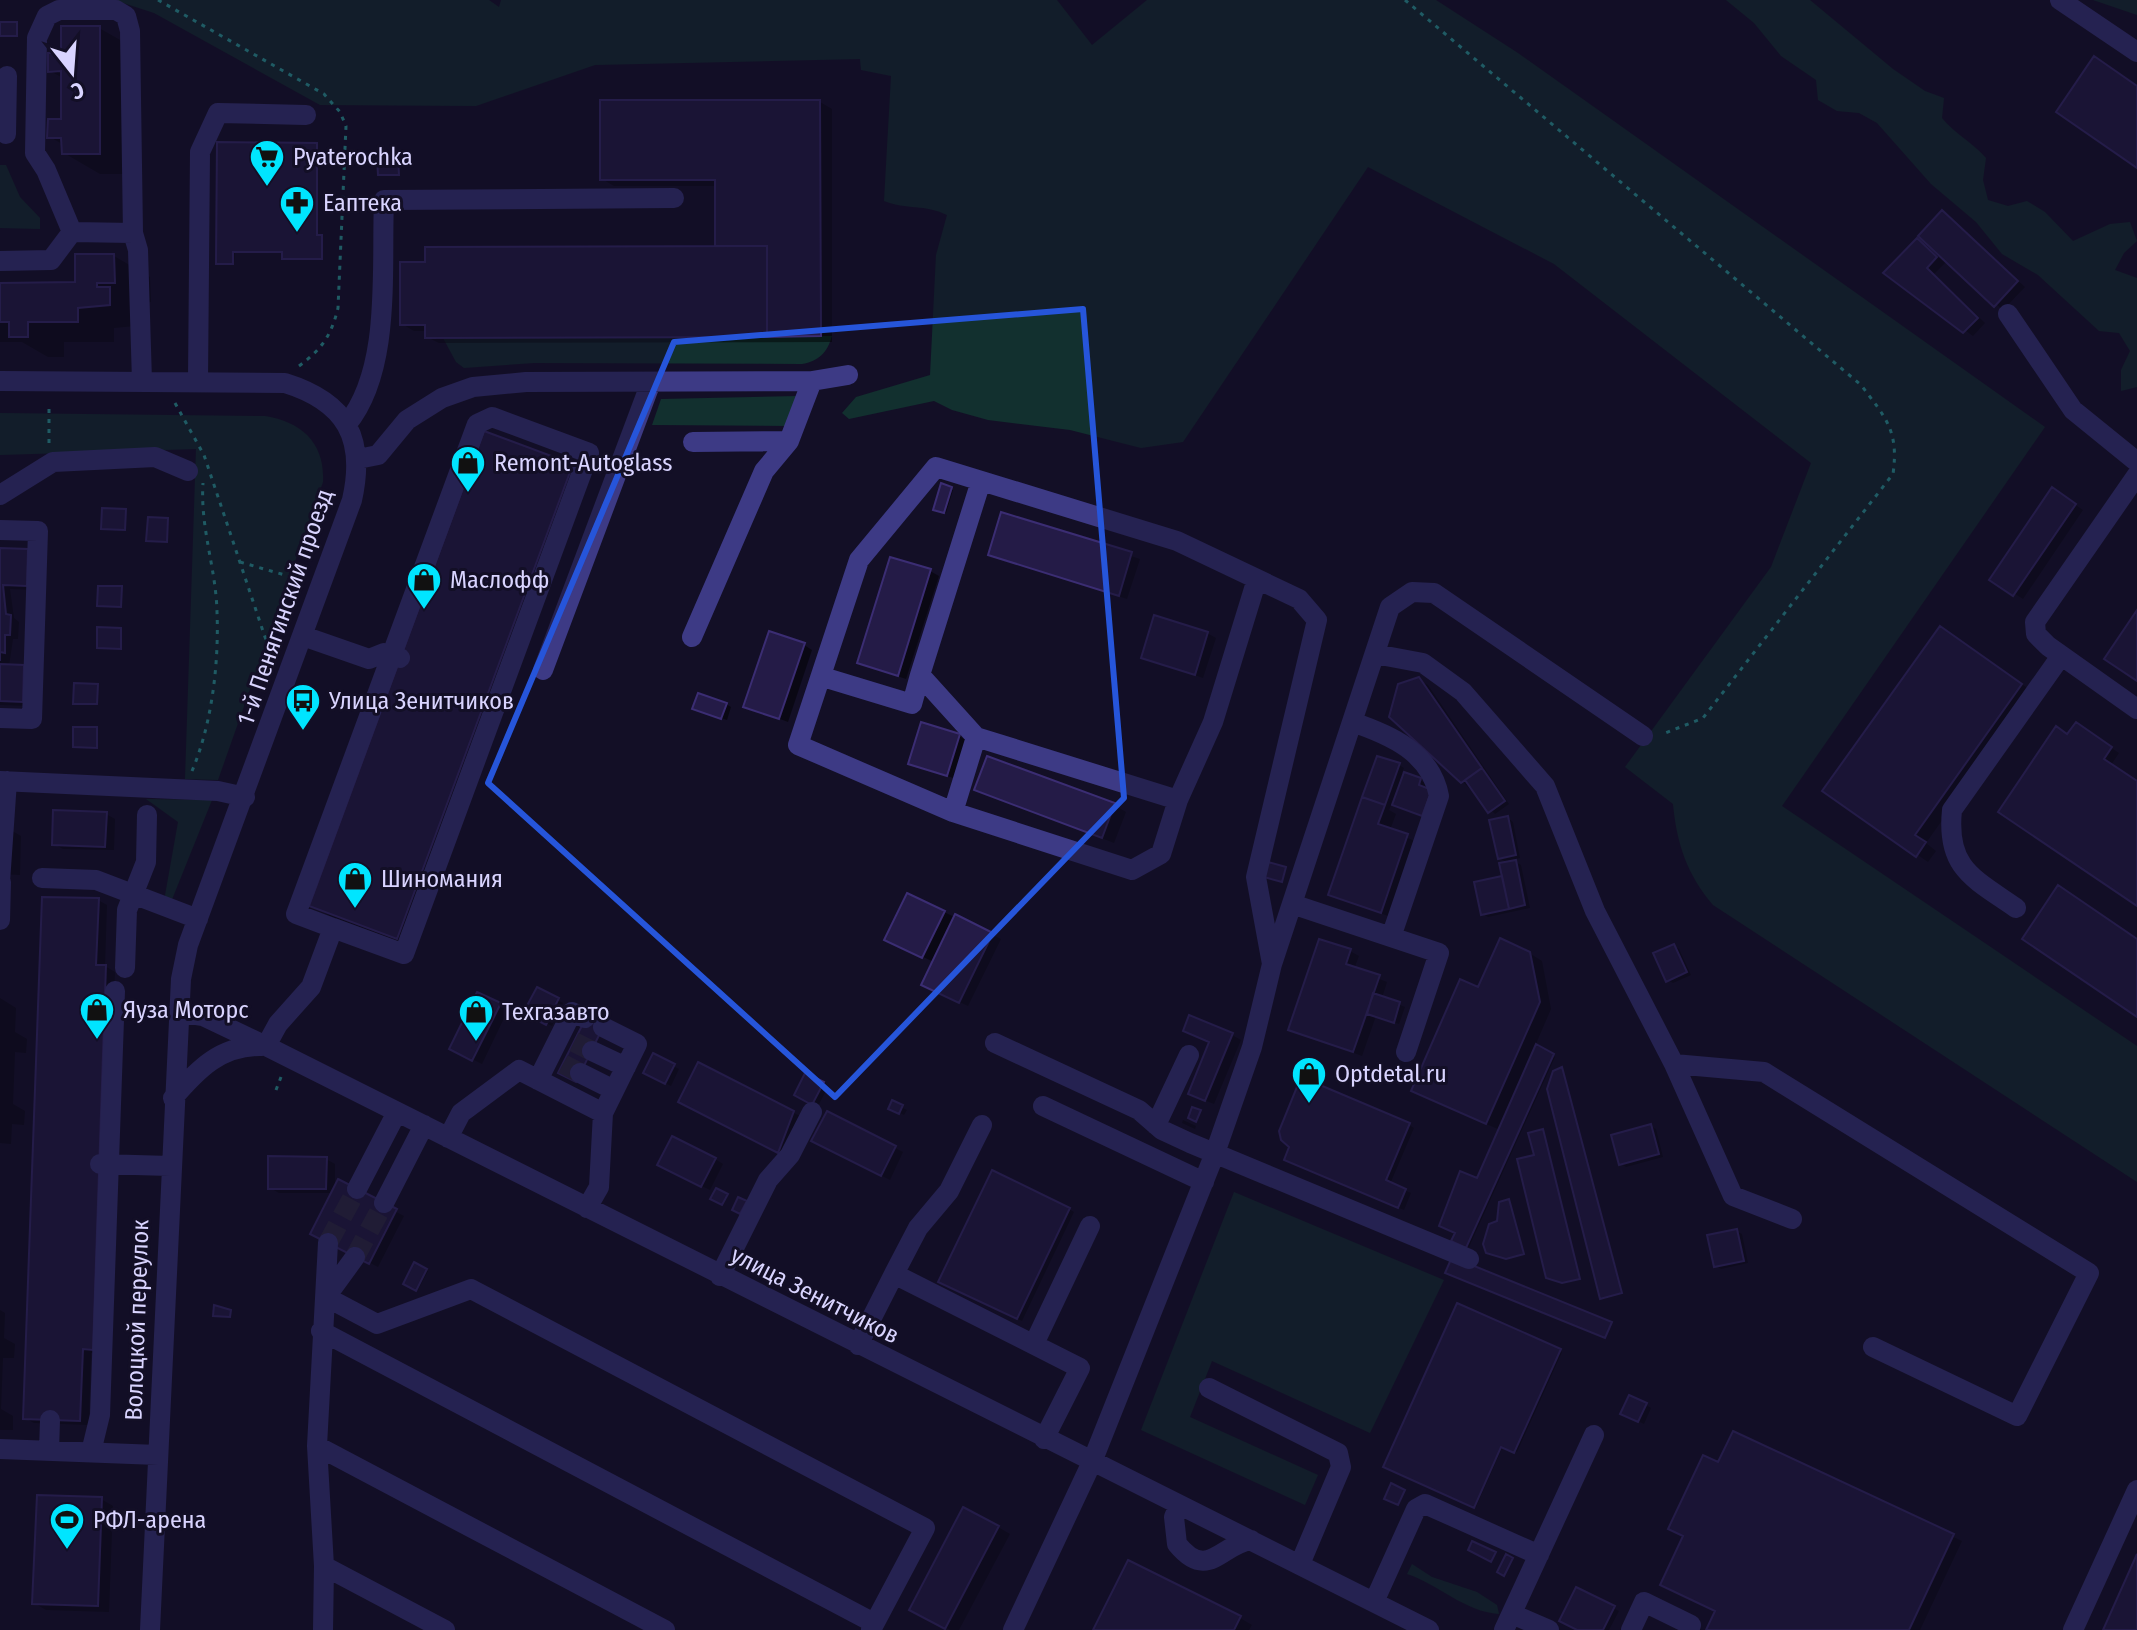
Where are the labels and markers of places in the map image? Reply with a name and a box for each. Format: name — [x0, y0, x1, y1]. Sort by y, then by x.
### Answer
supermarket icon: Pyaterochka — [248, 138, 286, 188]
place label: Pyaterochka — [293, 143, 413, 171]
pharmacy icon: Еаптека — [278, 184, 316, 234]
place label: Еаптека — [323, 189, 402, 217]
shop icon: Remont-Autoglass — [449, 444, 487, 494]
place label: Remont-Autoglass — [494, 449, 672, 477]
shop icon: Маслофф — [405, 561, 443, 611]
place label: Маслофф — [450, 566, 549, 594]
bus stop icon: Улица Зенитчиков — [284, 682, 322, 732]
place label: Улица Зенитчиков — [328, 687, 514, 715]
shop icon: Шиномания — [336, 860, 374, 910]
place label: Шиномания — [381, 865, 503, 893]
shop icon: Яуза Моторс — [78, 991, 116, 1041]
shop icon: Техгазавто — [457, 993, 495, 1043]
place label: Яуза Моторс — [123, 996, 248, 1024]
place label: Техгазавто — [502, 998, 610, 1026]
shop icon: Optdetal.ru — [1290, 1055, 1328, 1105]
place label: Optdetal.ru — [1335, 1060, 1447, 1088]
sports icon: РФЛ-арена — [48, 1501, 86, 1551]
place label: РФЛ-арена — [93, 1506, 206, 1534]

